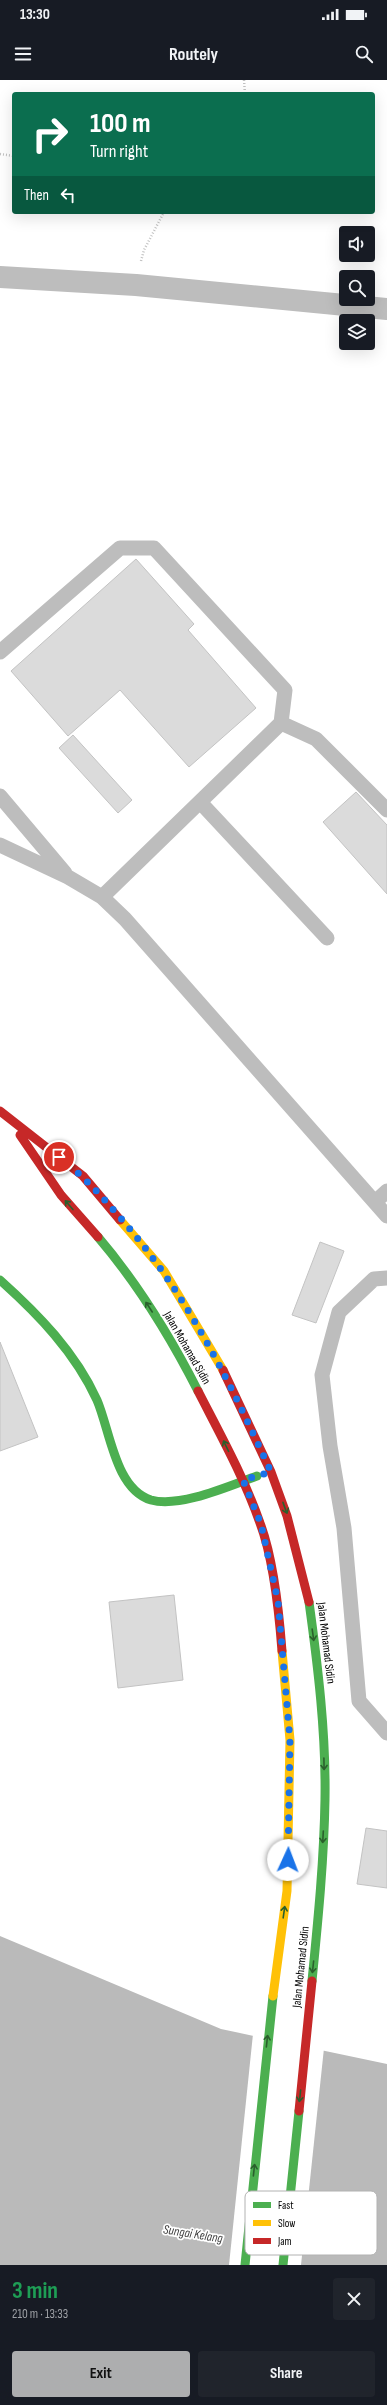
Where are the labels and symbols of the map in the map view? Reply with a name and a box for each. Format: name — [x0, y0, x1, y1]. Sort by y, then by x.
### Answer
pin — [42, 1140, 76, 1174]
one-way arrow — [65, 1200, 74, 1210]
one-way arrow — [145, 1301, 153, 1313]
street label: Jalan Mohamad Sidin — [160, 1308, 214, 1387]
one-way arrow — [222, 1440, 229, 1452]
one-way arrow — [281, 1502, 289, 1514]
street label: Jalan Mohamad Sidin — [313, 1600, 338, 1685]
one-way arrow — [309, 1628, 317, 1641]
one-way arrow — [321, 1757, 328, 1770]
one-way arrow — [320, 1830, 327, 1843]
position arrow — [267, 1839, 309, 1881]
one-way arrow — [280, 1906, 288, 1919]
street label: Jalan Mohamad Sidin — [289, 1926, 313, 2009]
one-way arrow — [310, 1960, 317, 1973]
one-way arrow — [263, 2035, 271, 2048]
one-way arrow — [296, 2089, 304, 2102]
one-way arrow — [251, 2164, 258, 2177]
legend — [245, 2191, 377, 2255]
text: Fast — [278, 2199, 294, 2212]
text: Slow — [278, 2217, 295, 2230]
water label: Sungai Kelang — [162, 2221, 225, 2247]
text: Jam — [277, 2235, 292, 2248]

